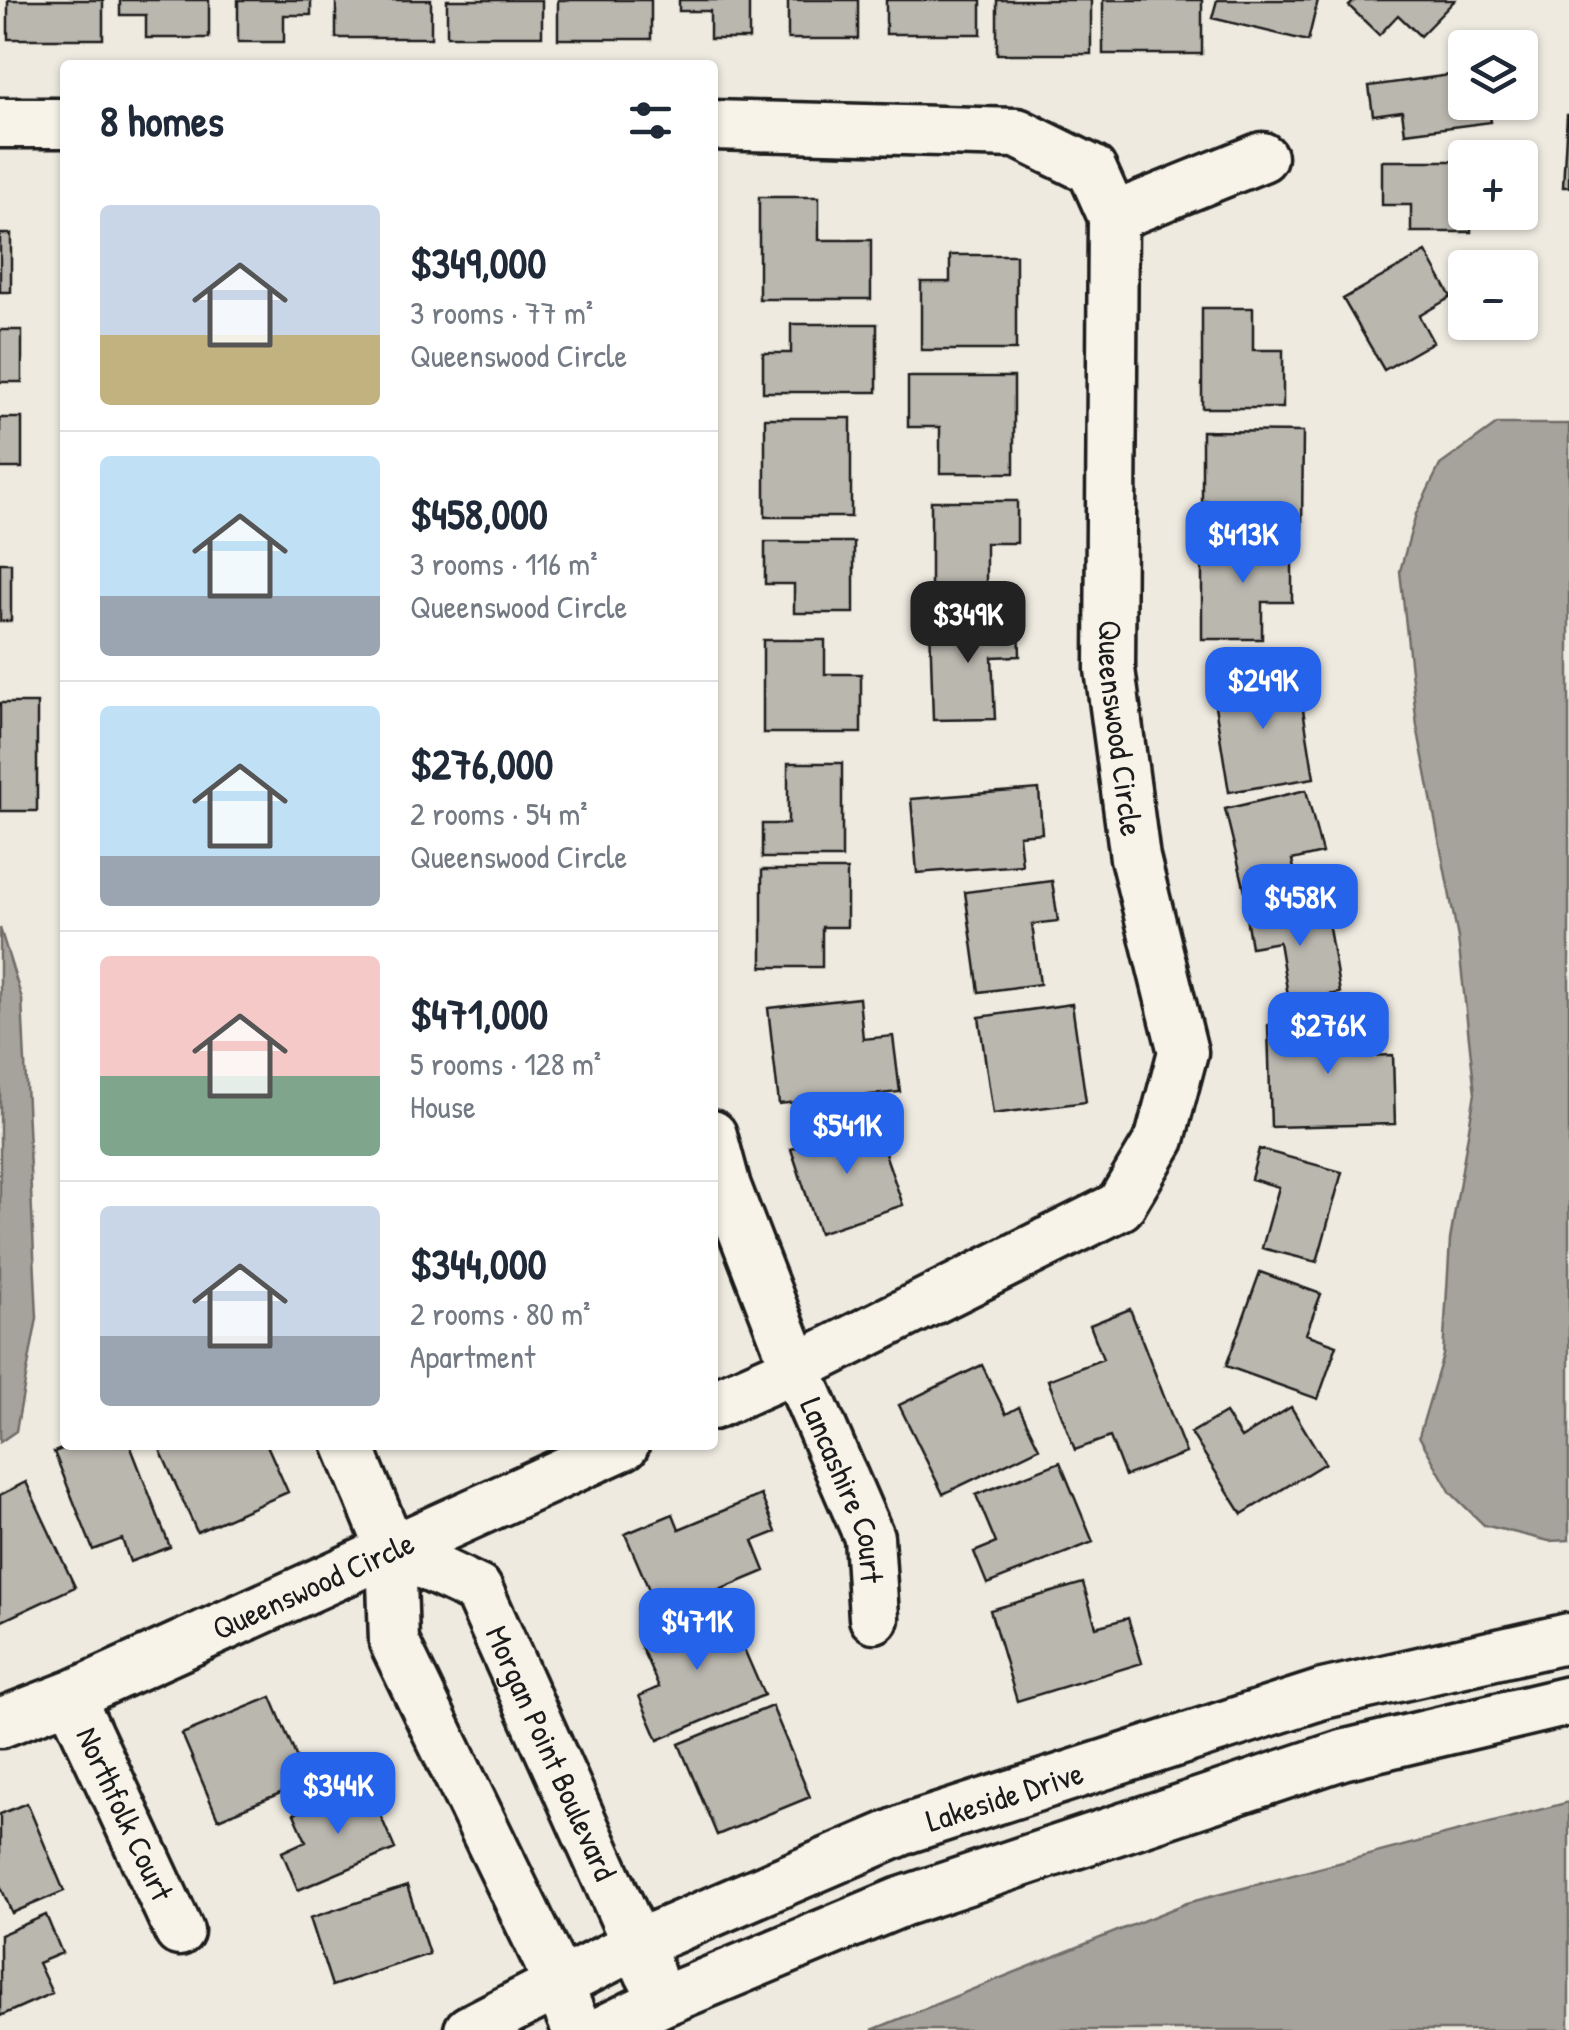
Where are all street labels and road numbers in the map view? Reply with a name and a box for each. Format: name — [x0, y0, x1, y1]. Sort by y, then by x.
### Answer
street label: Queenswood Circle — [1089, 620, 1154, 839]
street label: Lancashire Court — [790, 1391, 894, 1585]
street label: Queenswood Circle — [205, 1521, 421, 1650]
street label: Morgan Point Boulevard — [476, 1619, 627, 1887]
street label: Northfolk Court — [66, 1720, 184, 1908]
street label: Lakeside Drive — [920, 1751, 1089, 1842]

